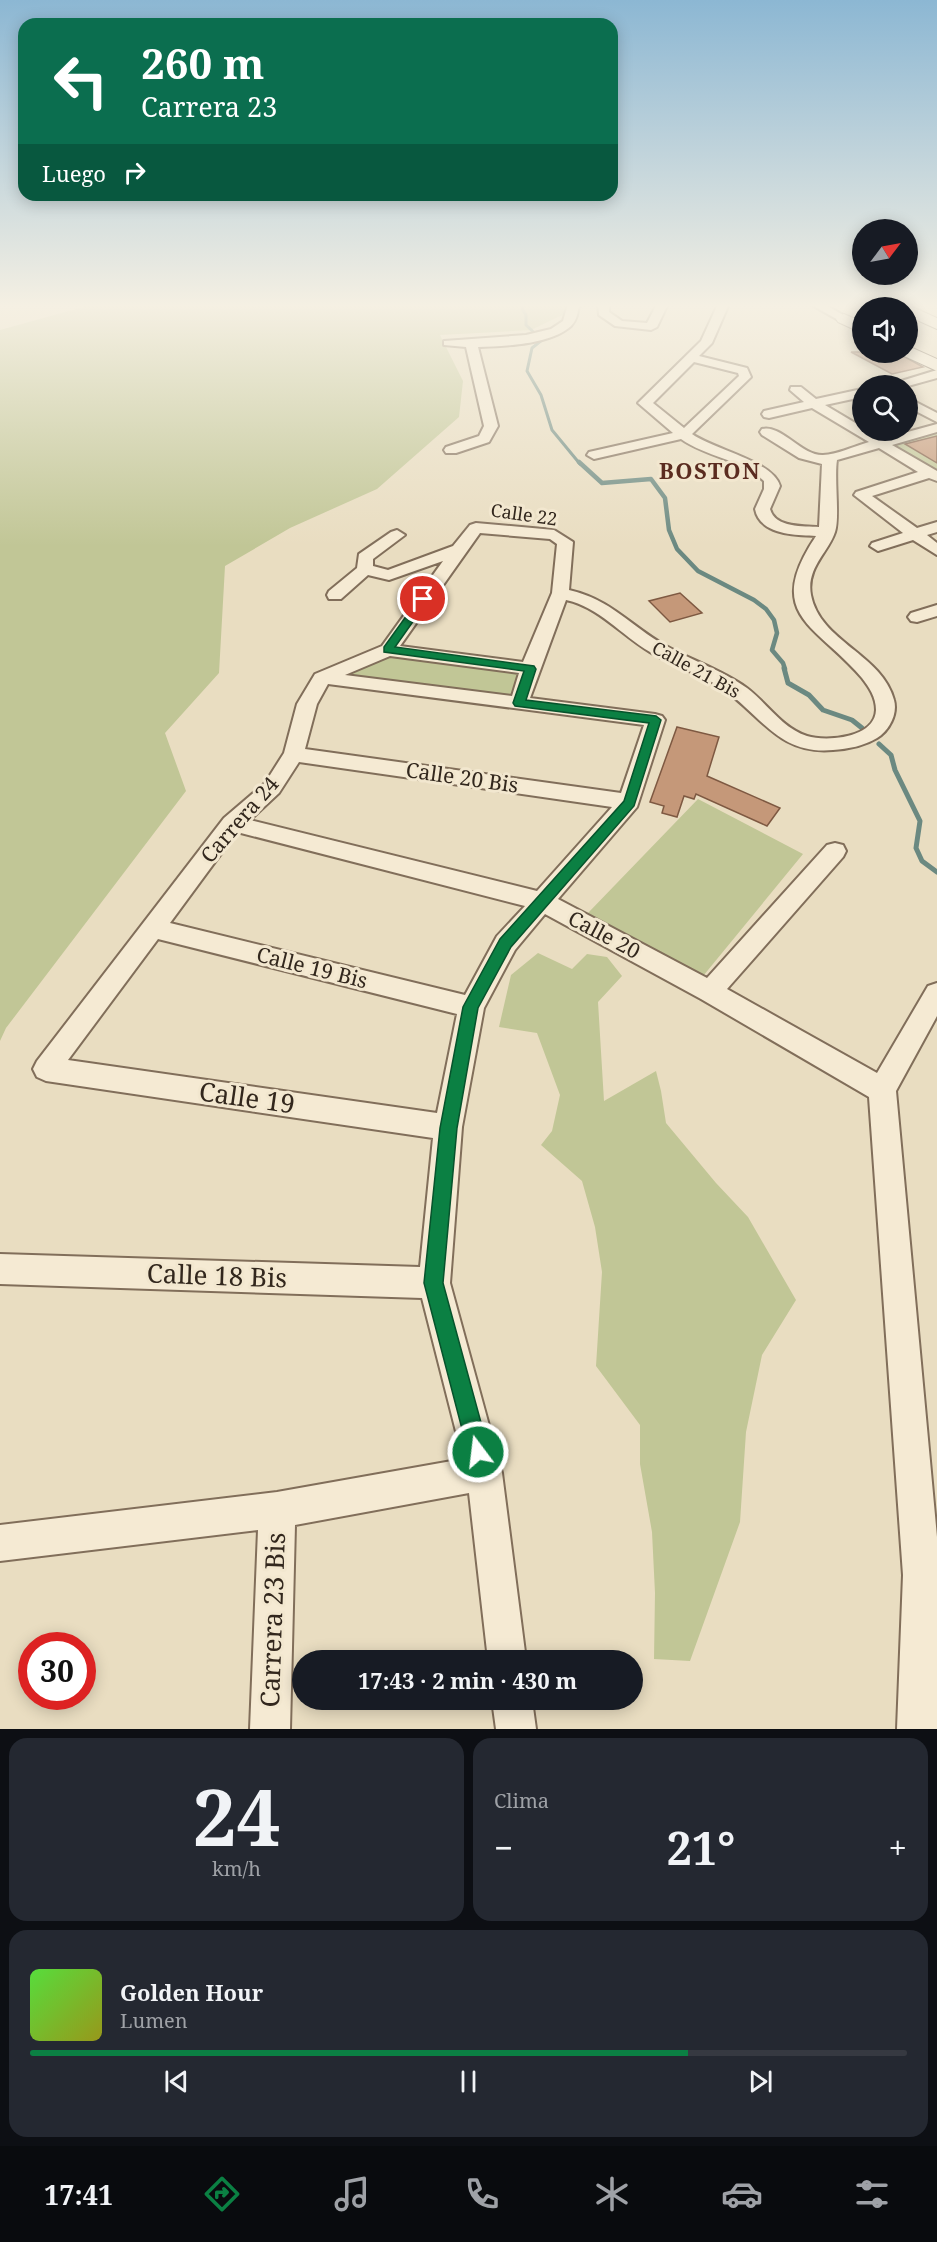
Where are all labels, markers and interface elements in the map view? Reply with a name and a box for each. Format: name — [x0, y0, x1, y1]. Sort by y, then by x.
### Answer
text: 260 m — [141, 34, 265, 91]
icon: left — [42, 42, 120, 120]
text: Carrera 23 — [141, 88, 277, 125]
icon: right — [118, 156, 151, 189]
text: Luego — [42, 158, 106, 188]
north arrow — [852, 219, 918, 285]
map controls — [852, 219, 918, 441]
button: sound — [852, 297, 918, 363]
button: search — [852, 375, 918, 441]
district label: BOSTON — [659, 455, 761, 485]
street label: Calle 22 — [489, 497, 559, 531]
pin — [397, 573, 448, 624]
icon: arrive — [406, 582, 439, 615]
street label: Calle 21 Bis — [648, 635, 745, 703]
street label: Calle 20 Bis — [404, 755, 520, 799]
street label: Carrera 24 — [194, 770, 285, 869]
street label: Calle 20 — [563, 903, 645, 965]
street label: Calle 19 Bis — [254, 940, 371, 994]
street label: Calle 19 — [197, 1072, 297, 1122]
street label: Calle 18 Bis — [146, 1255, 288, 1295]
position arrow — [446, 1420, 510, 1484]
street label: Carrera 23 Bis — [251, 1532, 293, 1708]
speed limit sign: 30 — [18, 1632, 96, 1710]
text: 17:43 · 2 min · 430 m — [358, 1665, 577, 1695]
text: 24 — [192, 1763, 281, 1869]
text: Clima — [494, 1787, 549, 1814]
text: 21° — [666, 1817, 735, 1878]
text: − — [494, 1825, 513, 1870]
text: + — [889, 1825, 907, 1870]
text: km/h — [212, 1855, 261, 1882]
text: Golden Hour — [120, 1977, 263, 2007]
text: Lumen — [120, 2007, 188, 2034]
icon: previous — [160, 2065, 193, 2098]
icon: pause — [452, 2065, 485, 2098]
icon: next — [744, 2065, 777, 2098]
icon: directions — [201, 2173, 243, 2215]
icon: music — [331, 2173, 373, 2215]
icon: phone — [461, 2173, 503, 2215]
icon: climate — [591, 2173, 633, 2215]
icon: car — [721, 2173, 763, 2215]
icon: filters — [851, 2173, 893, 2215]
text: 17:41 — [44, 2176, 113, 2213]

